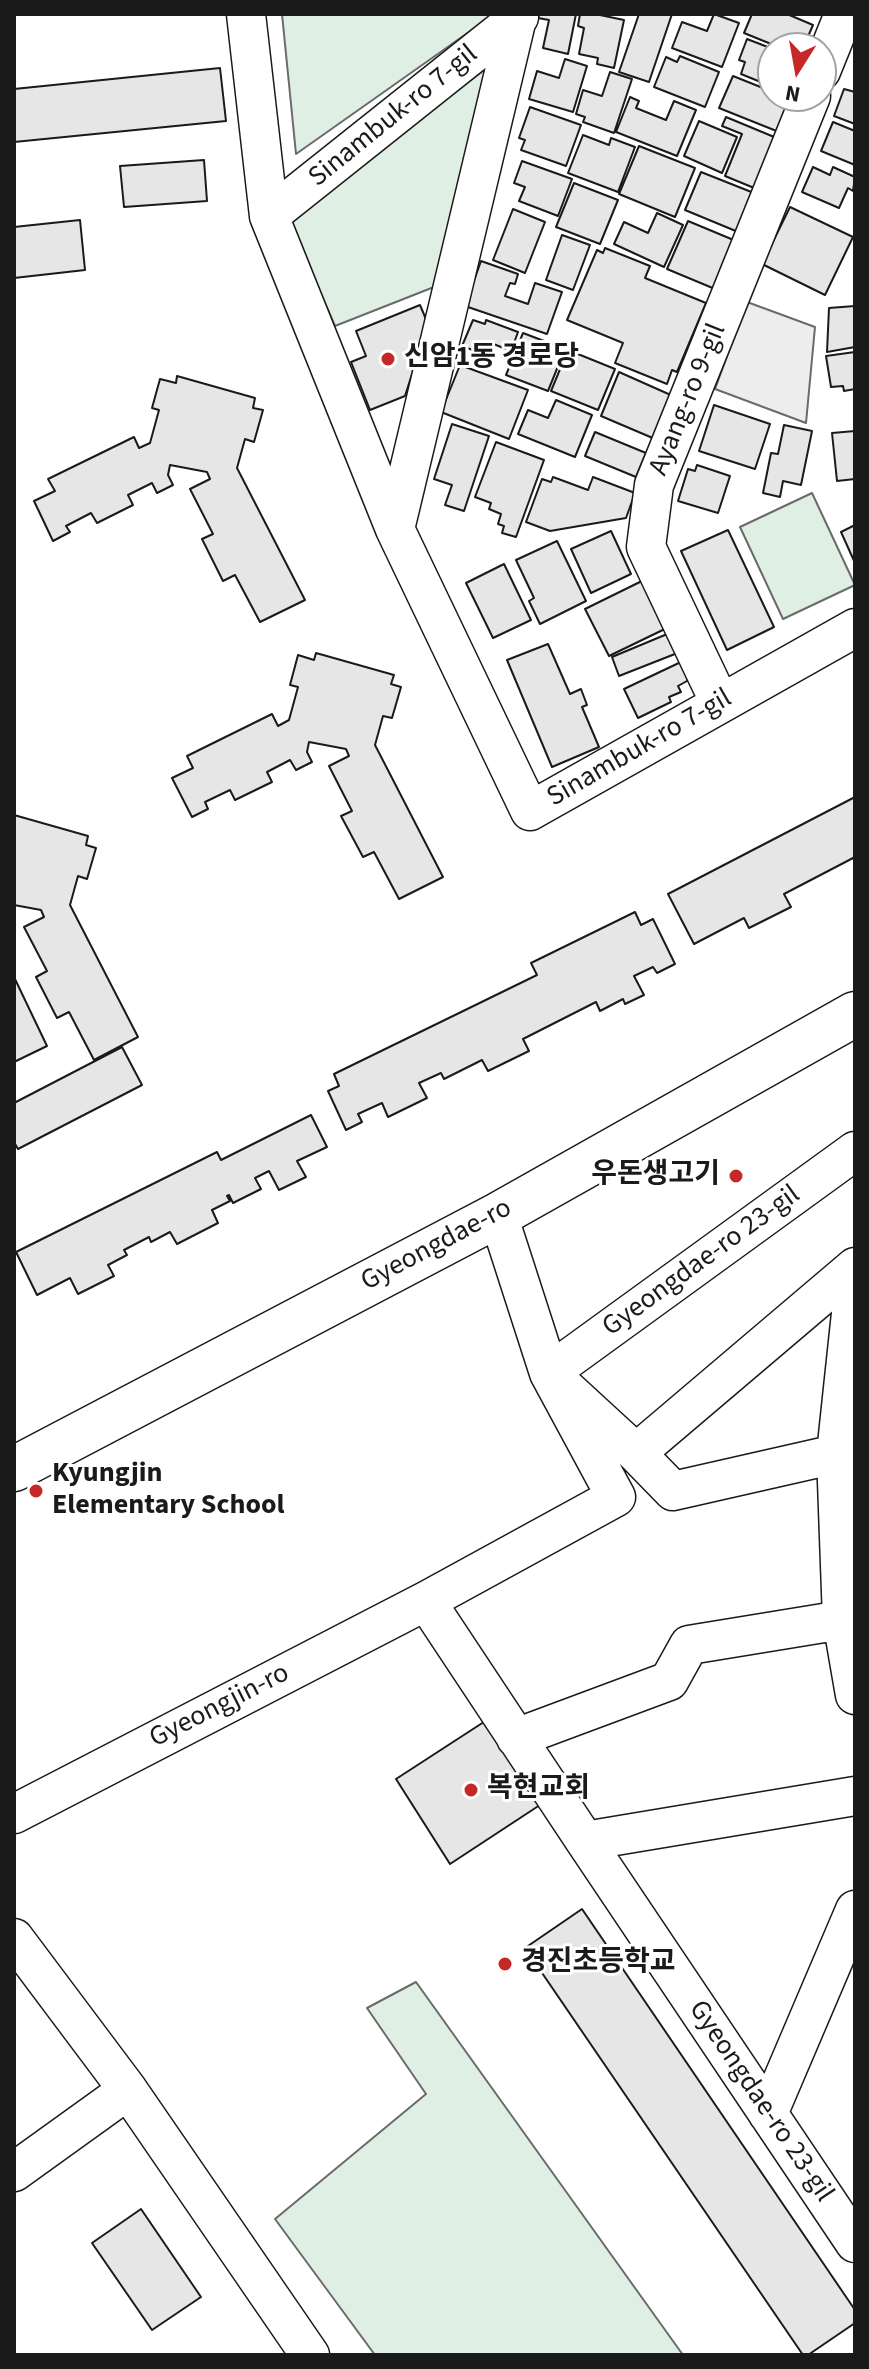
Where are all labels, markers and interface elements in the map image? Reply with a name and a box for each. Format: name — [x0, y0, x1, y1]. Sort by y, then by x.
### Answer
north arrow — [757, 32, 837, 112]
street label: Sinambuk-ro 7-gil — [303, 39, 485, 195]
text: N — [783, 76, 803, 111]
street label: Ayang-ro 9-gil — [643, 319, 735, 481]
place label: 신암1동 경로당 — [404, 342, 579, 376]
marker: 신암1동 경로당 — [379, 350, 397, 368]
street label: Sinambuk-ro 7-gil — [542, 683, 738, 815]
place label: 우돈생고기 — [591, 1159, 720, 1193]
marker: 우돈생고기 — [727, 1167, 745, 1185]
street label: Gyeongdae-ro 23-gil — [597, 1179, 807, 1345]
street label: Gyeongdae-ro — [356, 1192, 518, 1300]
place label: Kyungjin Elementary School — [52, 1458, 285, 1524]
marker: Kyungjin Elementary School — [27, 1482, 45, 1500]
street label: Gyeongjin-ro — [145, 1657, 295, 1757]
place label: 복현교회 — [487, 1773, 590, 1807]
marker: 복현교회 — [462, 1781, 480, 1799]
place label: 경진초등학교 — [521, 1947, 676, 1981]
marker: 경진초등학교 — [496, 1955, 514, 1973]
street label: Gyeongdae-ro 23-gil — [680, 1995, 840, 2209]

